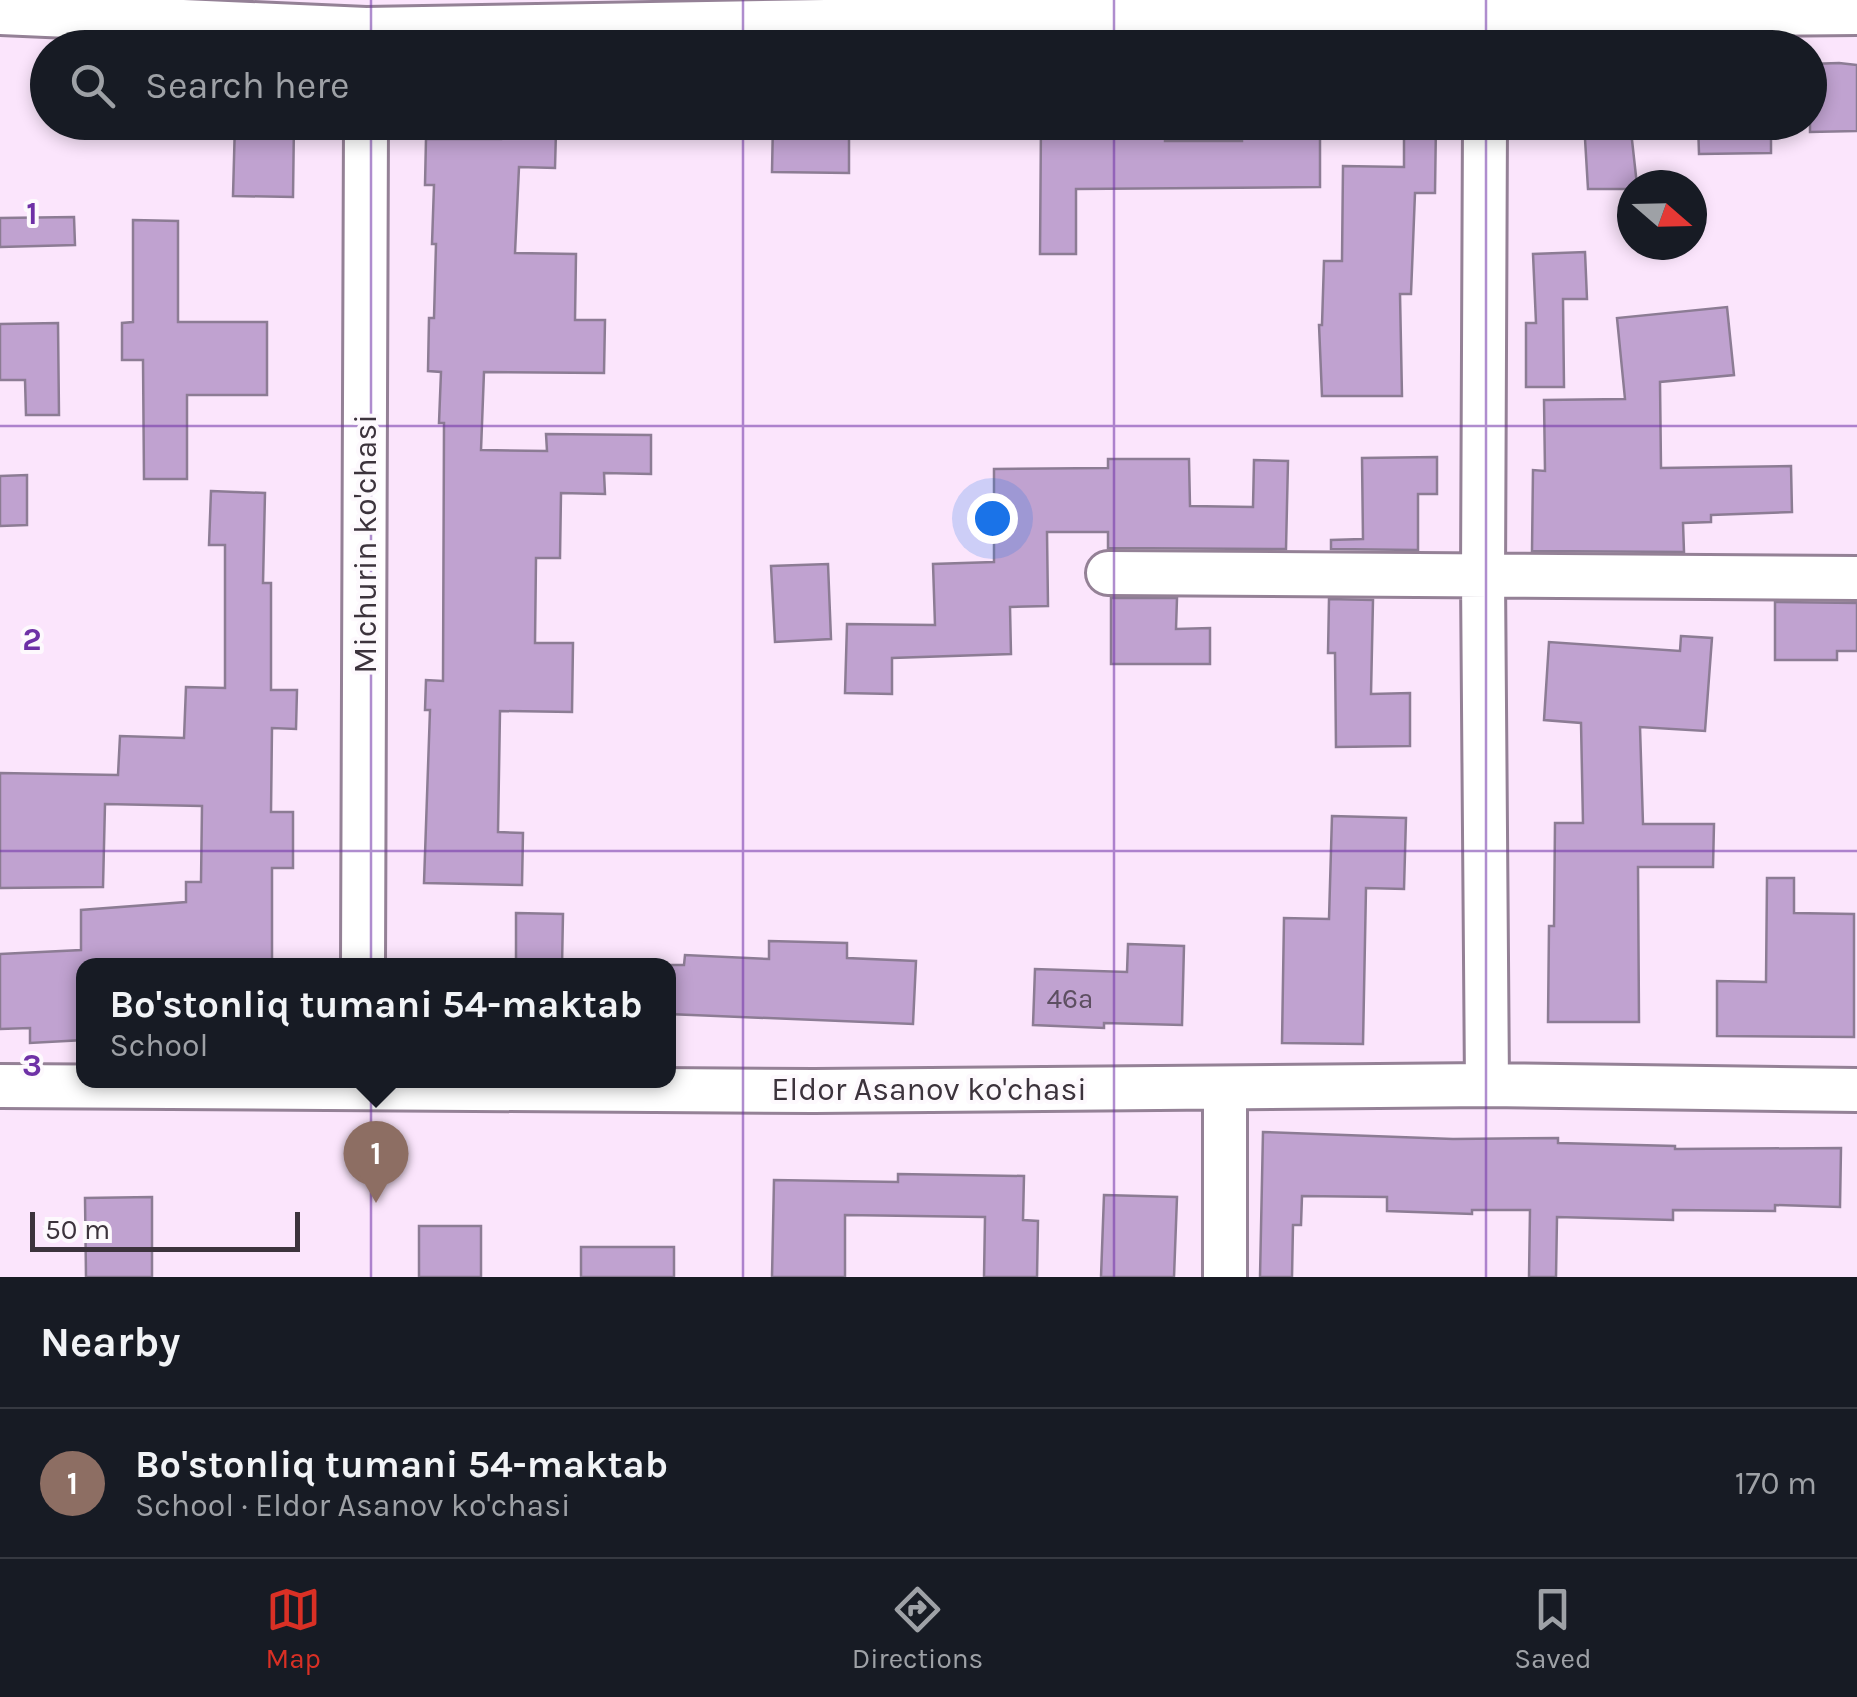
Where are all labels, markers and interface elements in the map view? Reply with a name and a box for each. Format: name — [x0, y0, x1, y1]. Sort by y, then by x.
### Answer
search box — [30, 30, 1827, 140]
icon: search — [65, 58, 120, 113]
text: Search here — [145, 63, 349, 108]
north arrow — [1617, 170, 1707, 260]
text: 1 — [26, 195, 38, 232]
street label: Michurin ko'chasi — [347, 414, 384, 674]
your location — [967, 493, 1018, 544]
text: 2 — [22, 621, 42, 658]
popup — [76, 958, 676, 1088]
text: Bo'stonliq tumani 54-maktab — [109, 982, 643, 1027]
house number: 46a — [1046, 982, 1094, 1015]
text: School — [109, 1027, 209, 1064]
text: 3 — [22, 1047, 42, 1084]
street label: Eldor Asanov ko'chasi — [771, 1071, 1087, 1108]
pin: 1 — [344, 1120, 408, 1203]
scale bar — [30, 1207, 300, 1252]
text: 50 m — [45, 1213, 110, 1246]
text: Nearby — [40, 1317, 180, 1367]
text: Bo'stonliq tumani 54-maktab — [135, 1442, 668, 1487]
text: 1 — [67, 1465, 78, 1502]
text: 170 m — [1735, 1465, 1817, 1502]
text: School · Eldor Asanov ko'chasi — [135, 1487, 571, 1524]
tab: Map — [265, 1582, 321, 1675]
tab: Directions — [852, 1582, 983, 1675]
tab: Saved — [1514, 1582, 1592, 1675]

